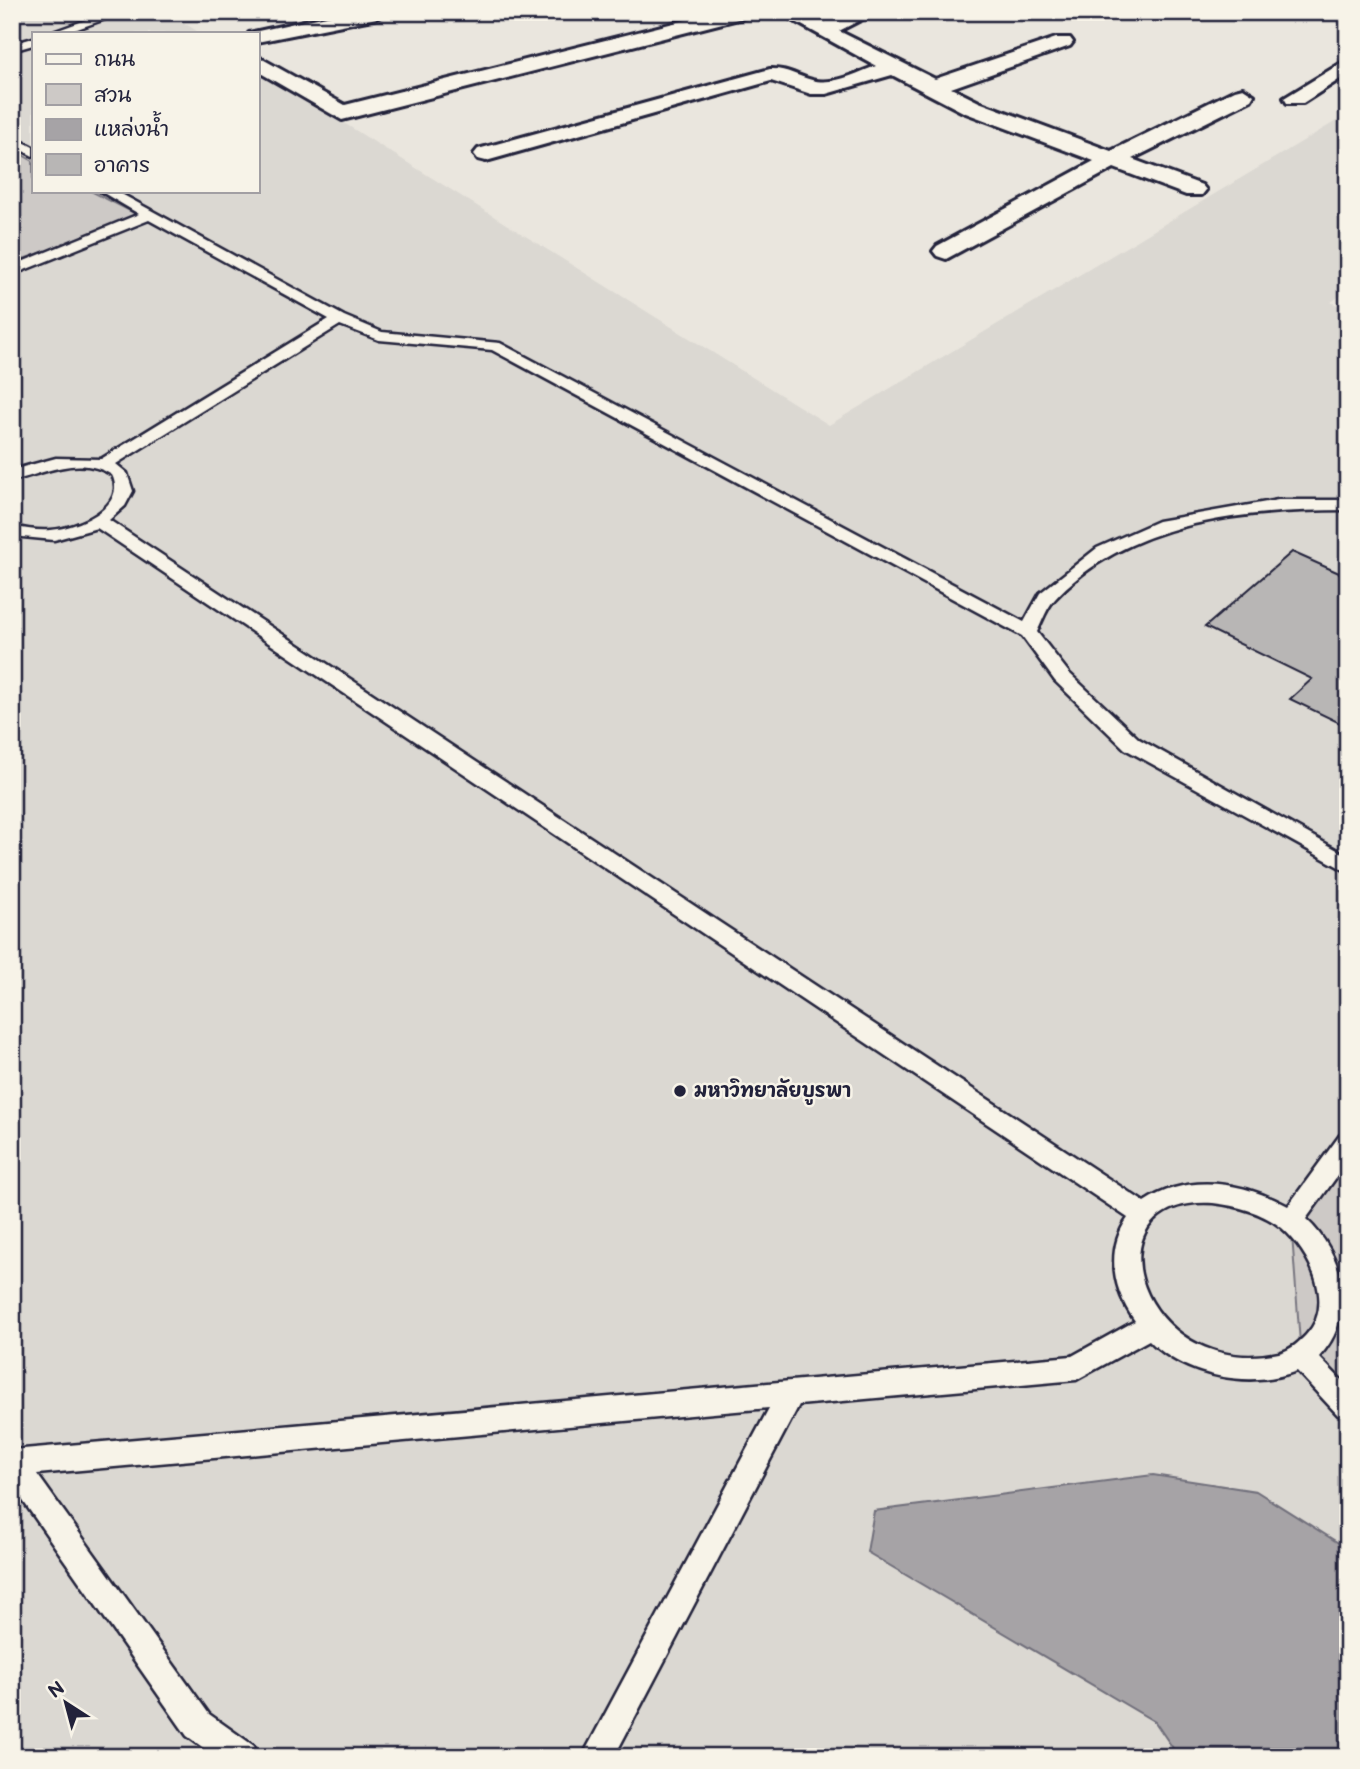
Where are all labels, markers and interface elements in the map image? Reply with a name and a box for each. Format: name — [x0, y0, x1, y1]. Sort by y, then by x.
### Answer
legend — [32, 32, 259, 192]
text: ถนน — [94, 47, 135, 72]
text: สวน — [94, 83, 131, 108]
text: แหล่งน้ำ — [94, 110, 169, 142]
text: อาคาร — [94, 153, 150, 178]
place label: มหาวิทยาลัยบูรพา — [694, 1078, 851, 1105]
marker: มหาวิทยาลัยบูรพา — [672, 1083, 688, 1099]
north arrow — [32, 1668, 102, 1738]
text: N — [44, 1677, 69, 1704]

